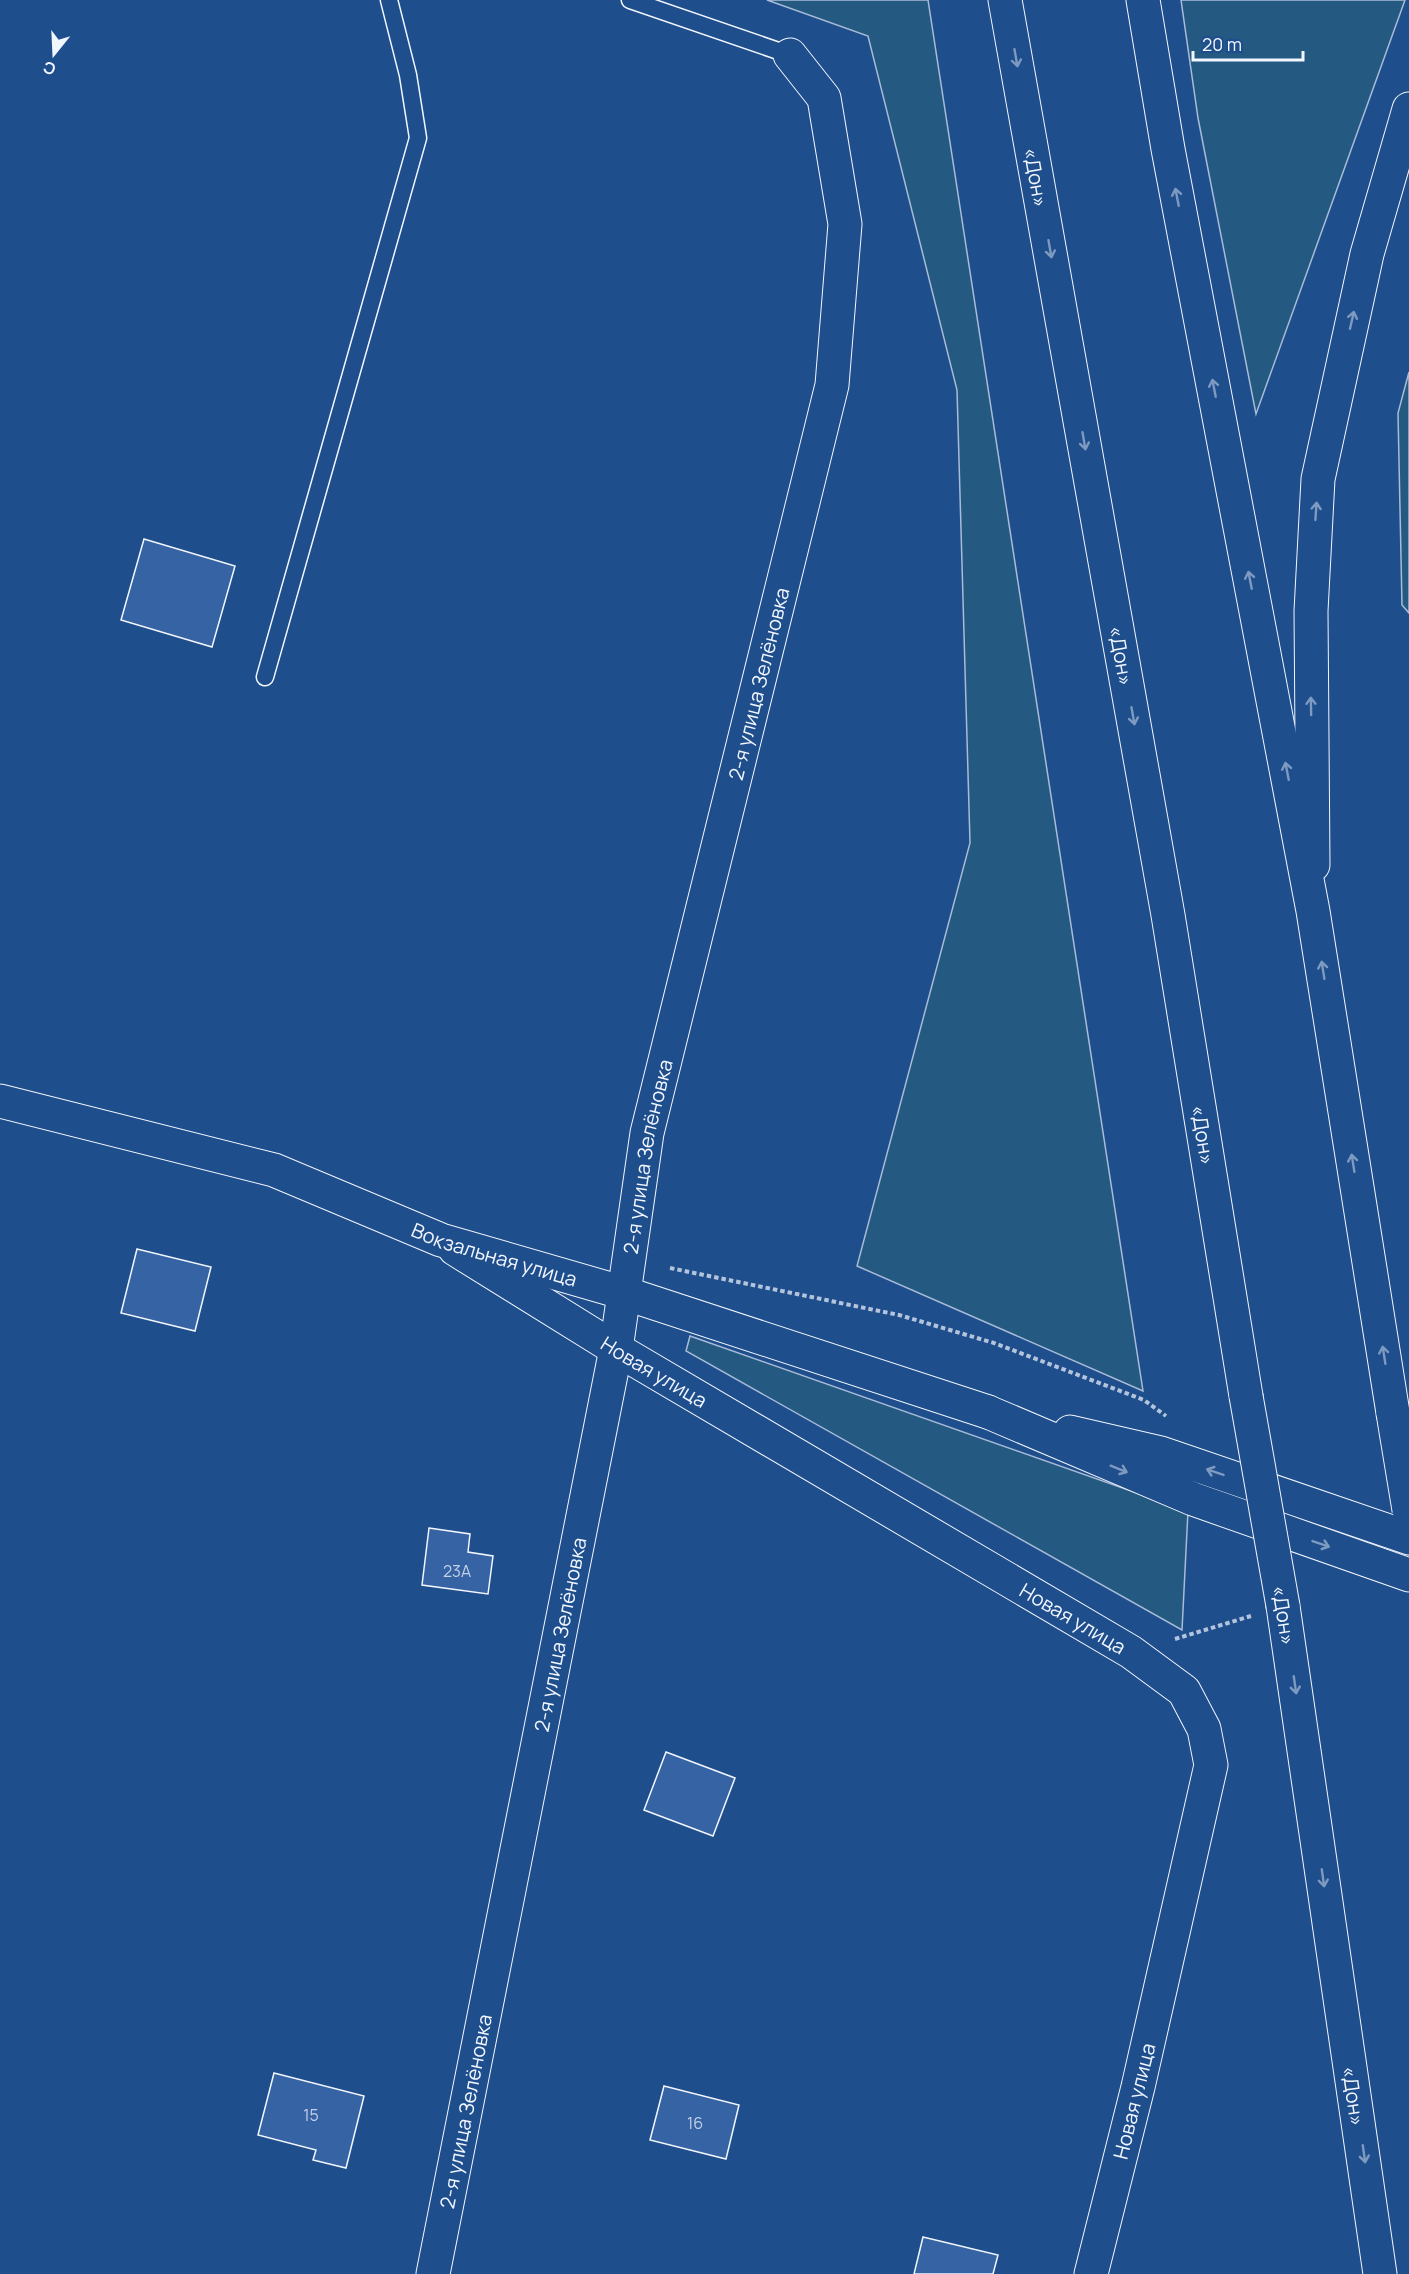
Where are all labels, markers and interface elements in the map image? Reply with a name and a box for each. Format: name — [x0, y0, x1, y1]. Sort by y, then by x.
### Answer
north arrow — [24, 24, 84, 84]
scale bar — [1193, 24, 1302, 62]
text: 20 m — [1202, 32, 1242, 56]
one-way arrow — [1011, 47, 1022, 67]
text: С — [40, 56, 58, 81]
street label: «Дон» — [1018, 145, 1055, 209]
one-way arrow — [1171, 187, 1182, 207]
one-way arrow — [1045, 239, 1056, 259]
one-way arrow — [1347, 311, 1359, 330]
one-way arrow — [1208, 379, 1219, 399]
one-way arrow — [1079, 431, 1090, 451]
one-way arrow — [1311, 502, 1322, 522]
one-way arrow — [1244, 571, 1255, 590]
street label: 2-я улица Зелёновка — [721, 584, 795, 783]
street label: «Дон» — [1103, 624, 1140, 688]
one-way arrow — [1305, 696, 1317, 716]
one-way arrow — [1128, 706, 1139, 726]
one-way arrow — [1281, 762, 1292, 782]
one-way arrow — [1317, 961, 1328, 980]
street label: 2-я улица Зелёновка — [616, 1056, 678, 1256]
street label: «Дон» — [1186, 1103, 1222, 1166]
one-way arrow — [1348, 1153, 1359, 1173]
street label: Вокзальная улица — [408, 1216, 580, 1292]
street label: Новая улица — [596, 1330, 712, 1413]
one-way arrow — [1379, 1346, 1390, 1366]
one-way arrow — [1109, 1464, 1127, 1475]
one-way arrow — [1206, 1465, 1225, 1476]
street label: 2-я улица Зелёновка — [527, 1535, 592, 1734]
one-way arrow — [1311, 1540, 1330, 1551]
house number: 23А — [443, 1560, 471, 1582]
street label: Новая улица — [1015, 1576, 1131, 1660]
street label: «Дон» — [1266, 1583, 1302, 1647]
one-way arrow — [1289, 1675, 1300, 1695]
one-way arrow — [1318, 1868, 1329, 1887]
street label: 2-я улица Зелёновка — [433, 2012, 498, 2211]
street label: Новая улица — [1107, 2040, 1161, 2162]
street label: «Дон» — [1336, 2064, 1372, 2127]
house number: 15 — [303, 2104, 319, 2126]
house number: 16 — [687, 2112, 703, 2134]
one-way arrow — [1358, 2144, 1369, 2163]

